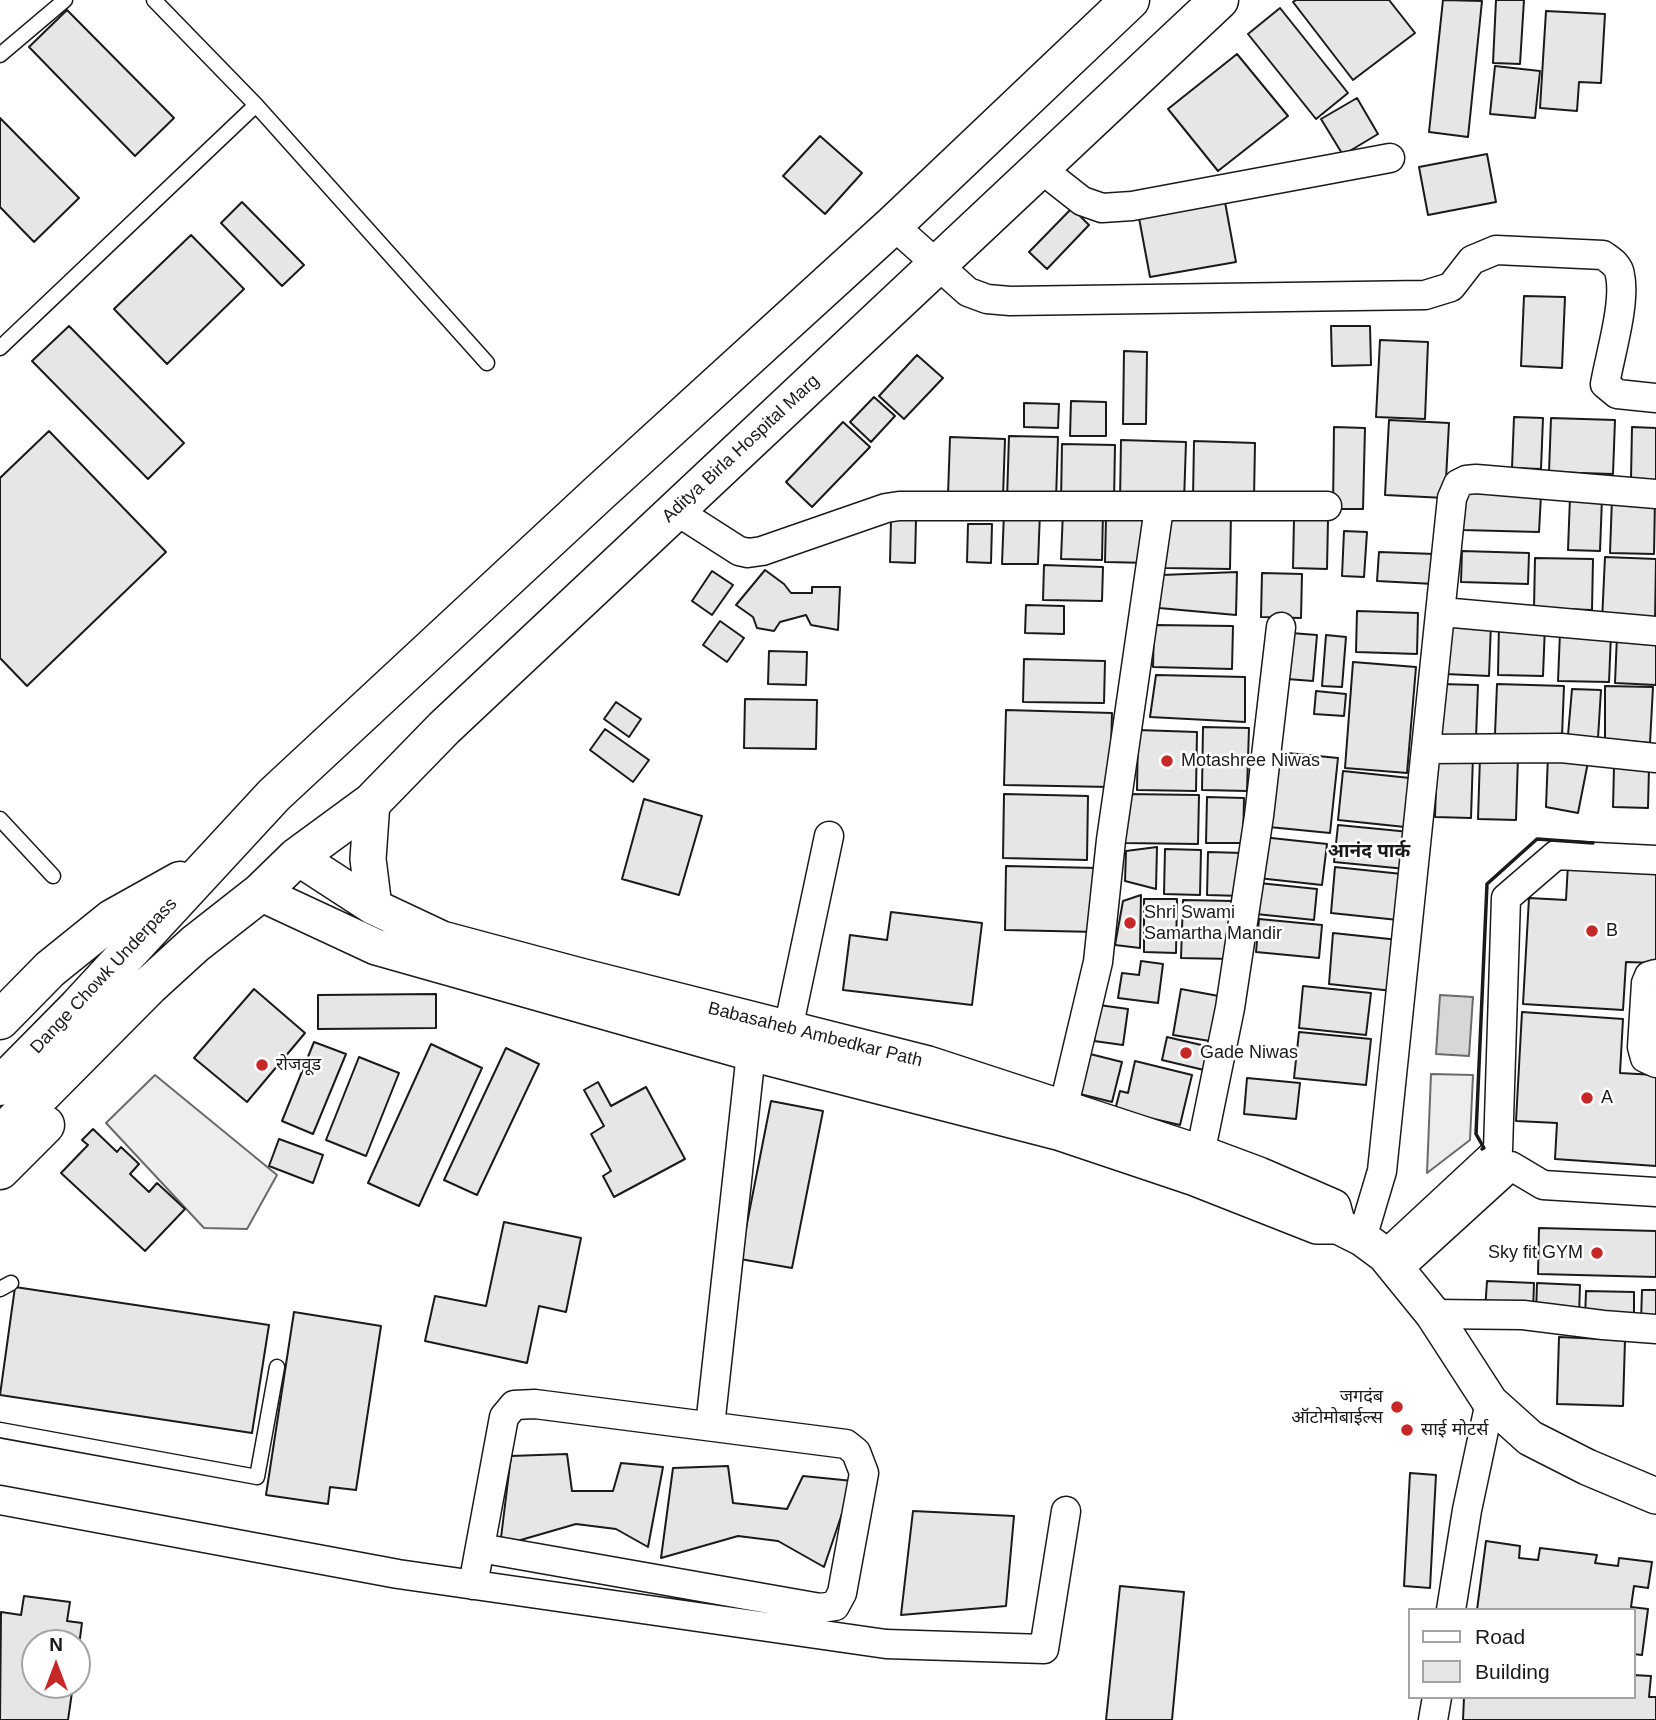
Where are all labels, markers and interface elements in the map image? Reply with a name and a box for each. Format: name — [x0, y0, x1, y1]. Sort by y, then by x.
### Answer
street label: Aditya Birla Hospital Marg — [658, 370, 824, 528]
place label: Motashree Niwas — [1181, 750, 1320, 772]
marker: Motashree Niwas — [1159, 753, 1175, 769]
district label: आनंद पार्क — [1328, 841, 1410, 863]
street label: Dange Chowk Underpass — [26, 894, 182, 1058]
place label: Shri Swami Samartha Mandir — [1144, 902, 1282, 944]
marker: Shri Swami Samartha Mandir — [1122, 915, 1138, 931]
place label: B — [1606, 920, 1618, 942]
marker: B — [1584, 923, 1600, 939]
street label: Babasaheb Ambedkar Path — [706, 998, 924, 1072]
place label: Gade Niwas — [1200, 1042, 1298, 1064]
marker: Gade Niwas — [1178, 1045, 1194, 1061]
place label: रोजवूड — [276, 1054, 321, 1076]
marker: रोजवूड — [254, 1057, 270, 1073]
place label: A — [1601, 1087, 1613, 1109]
marker: A — [1579, 1090, 1595, 1106]
place label: Sky fit GYM — [1488, 1242, 1583, 1264]
marker: Sky fit GYM — [1589, 1245, 1605, 1261]
place label: जगदंब ऑटोमोबाईल्स — [1291, 1386, 1383, 1428]
marker: जगदंब ऑटोमोबाईल्स — [1389, 1399, 1405, 1415]
place label: साई मोटर्स — [1421, 1419, 1488, 1441]
marker: साई मोटर्स — [1399, 1422, 1415, 1438]
legend — [1408, 1608, 1635, 1699]
text: Road — [1475, 1625, 1525, 1648]
north arrow — [21, 1629, 91, 1699]
text: N — [49, 1634, 63, 1655]
text: Building — [1475, 1660, 1550, 1683]

